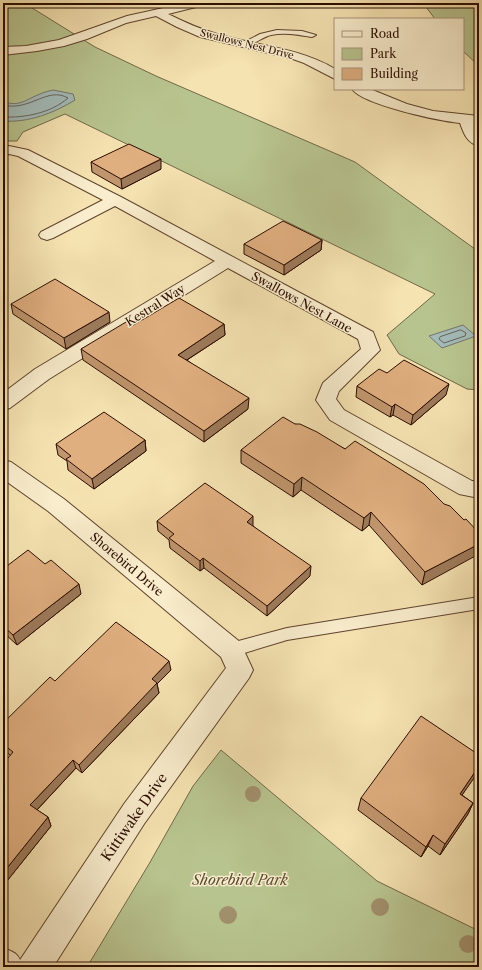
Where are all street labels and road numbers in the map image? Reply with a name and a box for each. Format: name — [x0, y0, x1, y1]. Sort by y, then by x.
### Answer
street label: Swallows Nest Drive — [199, 26, 296, 62]
street label: Swallows Nest Lane — [249, 268, 355, 336]
street label: Kestral Way — [122, 281, 188, 329]
street label: Shorebird Drive — [87, 529, 167, 599]
street label: Kittiwake Drive — [97, 769, 171, 864]

